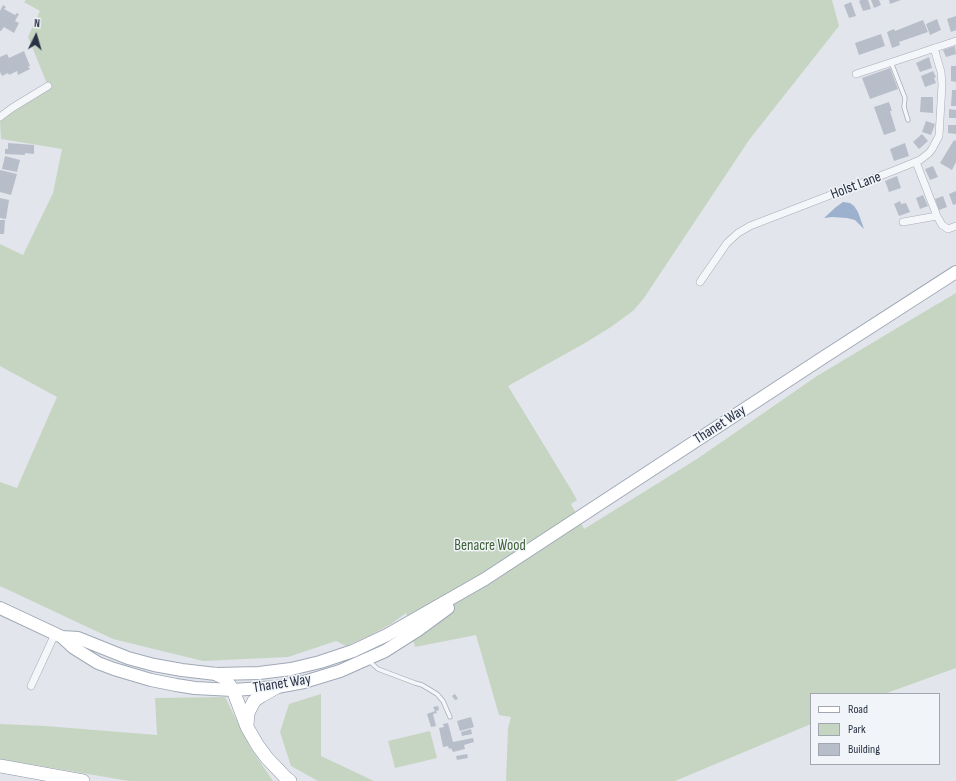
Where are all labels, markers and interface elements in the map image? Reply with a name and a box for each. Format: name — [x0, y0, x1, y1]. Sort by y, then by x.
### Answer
north arrow — [16, 16, 56, 56]
text: N — [34, 17, 41, 30]
street label: Holst Lane — [828, 168, 884, 204]
street label: Thanet Way — [691, 402, 749, 448]
park label: Benacre Wood — [454, 537, 526, 555]
street label: Thanet Way — [252, 671, 312, 697]
legend — [810, 693, 940, 765]
text: Road — [848, 702, 868, 717]
text: Park — [848, 722, 866, 737]
text: Building — [848, 742, 880, 757]

